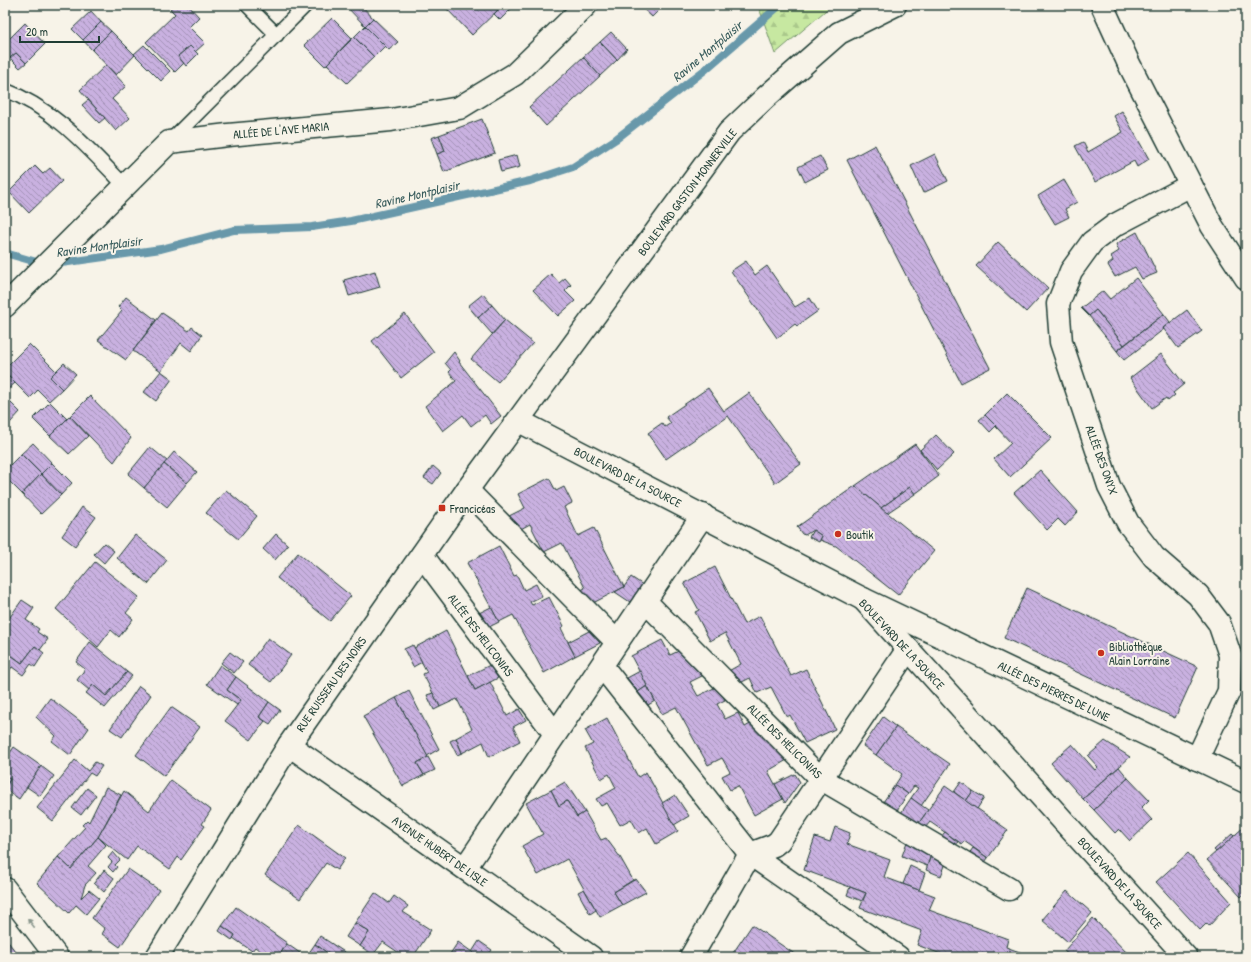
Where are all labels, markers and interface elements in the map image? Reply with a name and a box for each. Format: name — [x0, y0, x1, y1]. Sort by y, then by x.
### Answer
water label: Ravine Montplaisir — [668, 15, 748, 86]
scale bar — [20, 18, 99, 44]
text: 20 m — [26, 23, 48, 40]
street label: ALLÉE DE L'AVE MARIA — [232, 117, 330, 143]
street label: BOULEVARD GASTON MONNERVILLE — [633, 124, 741, 259]
water label: Ravine Montplaisir — [373, 175, 463, 213]
water label: Ravine Montplaisir — [55, 231, 145, 262]
street label: ALLÉE DES ONYX — [1082, 423, 1122, 497]
street label: BOULEVARD DE LA SOURCE — [571, 443, 685, 512]
place label: Francicéas — [449, 500, 496, 517]
marker: Francicéas — [437, 503, 447, 513]
place label: Boutik — [846, 526, 874, 543]
marker: Boutik — [833, 529, 843, 539]
street label: ALLÉE DES HELICONIAS — [444, 590, 518, 680]
street label: BOULEVARD DE LA SOURCE — [855, 595, 949, 694]
street label: RUE RUISSEAU DES NOIRS — [292, 633, 371, 735]
place label: Bibliothèque Alain Lorraine — [1109, 638, 1170, 669]
marker: Bibliothèque Alain Lorraine — [1096, 648, 1106, 658]
street label: ALLÉE DES PIERRES DE LUNE — [995, 657, 1113, 726]
street label: ALLÉE DES HELICONIAS — [744, 700, 827, 783]
street label: AVENUE HUBERT DE LISLE — [389, 812, 492, 891]
street label: BOULEVARD DE LA SOURCE — [1074, 833, 1166, 933]
one-way arrow — [27, 918, 36, 929]

